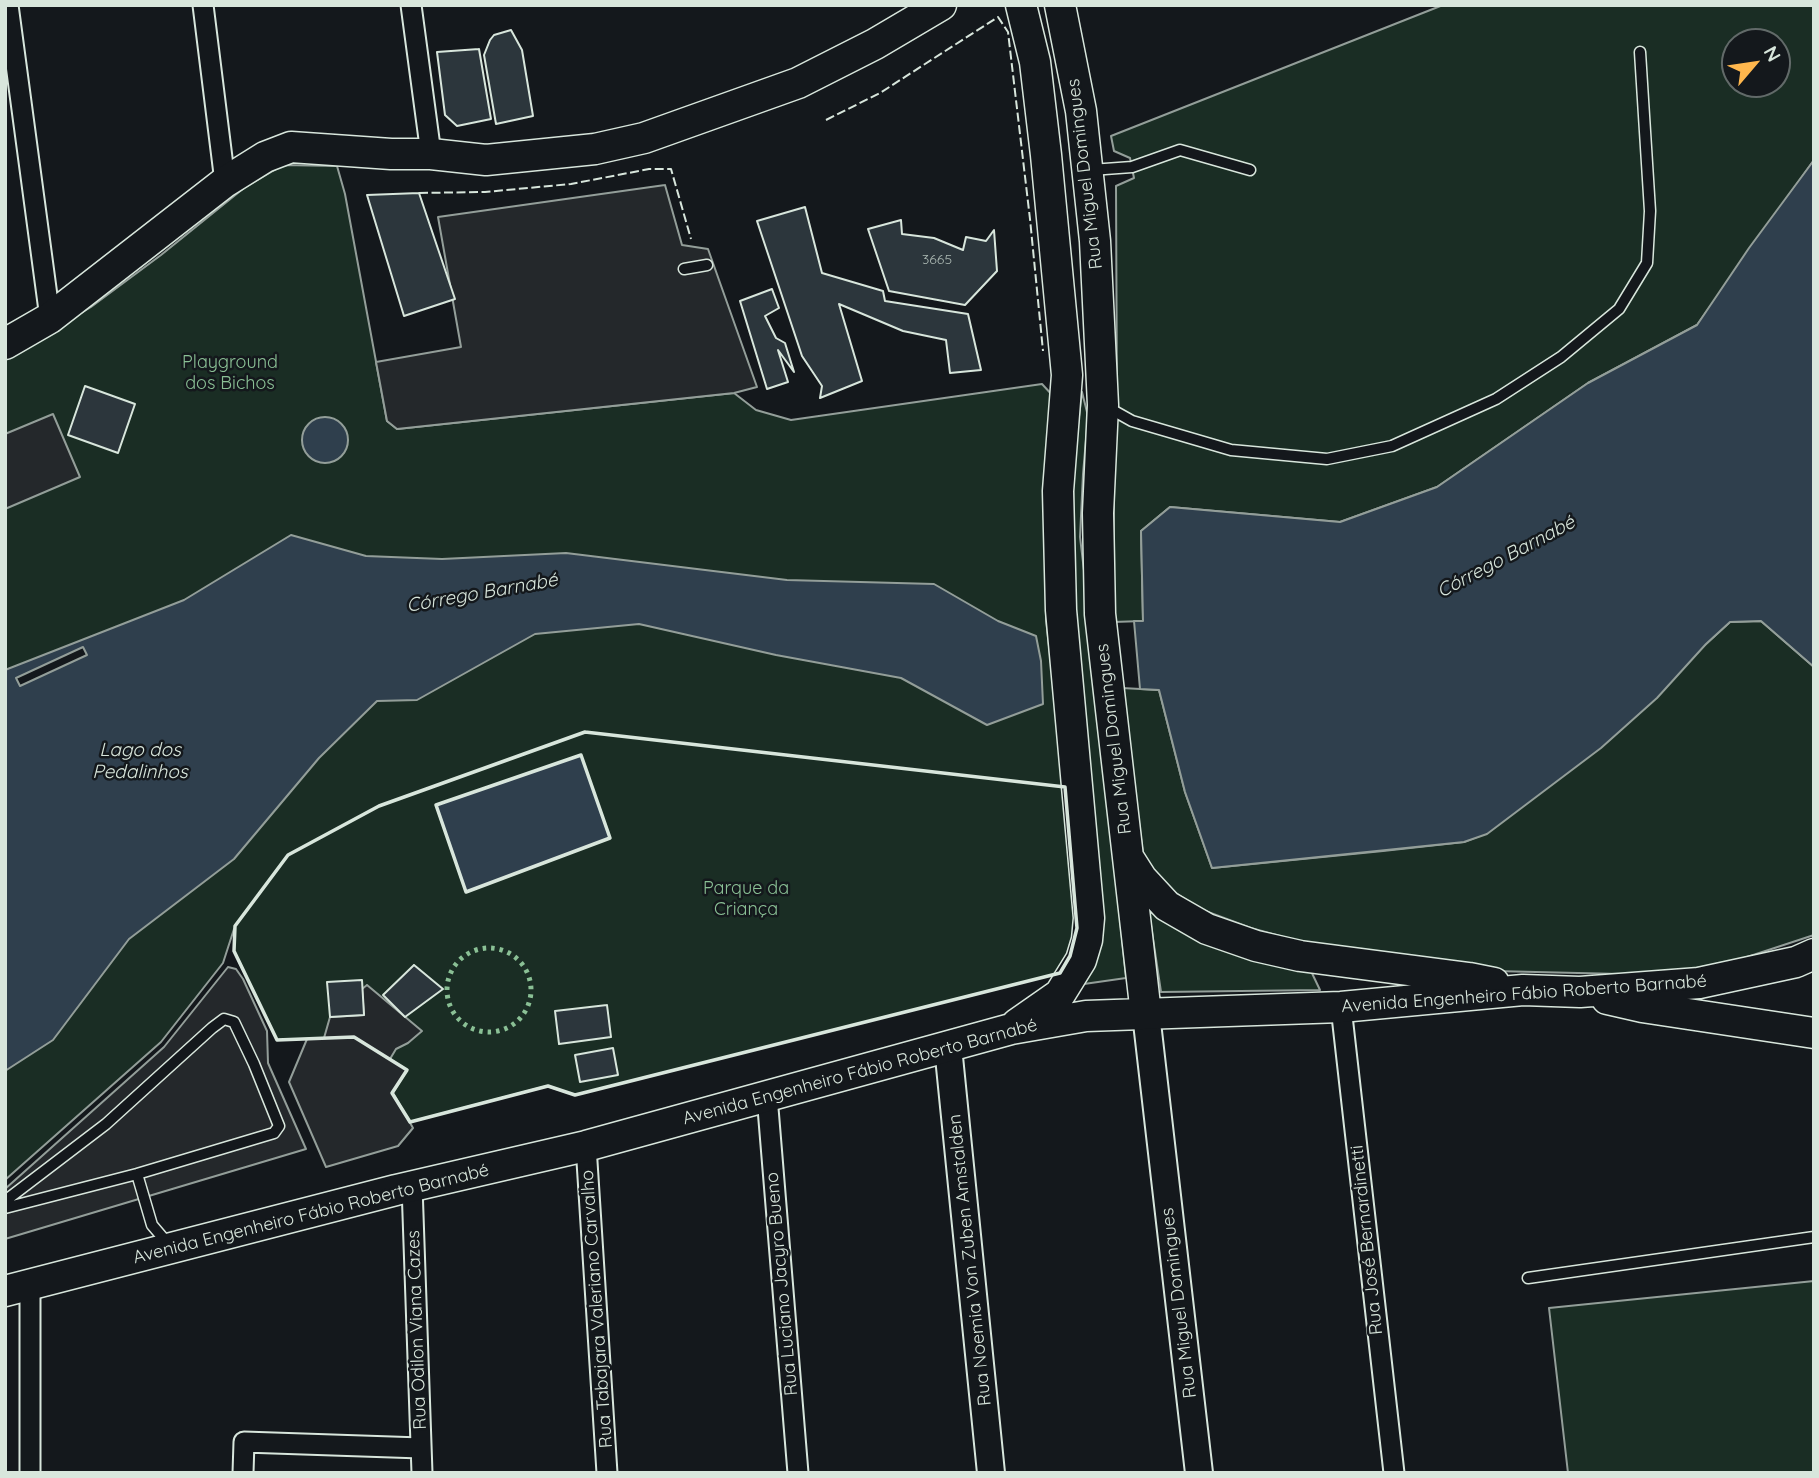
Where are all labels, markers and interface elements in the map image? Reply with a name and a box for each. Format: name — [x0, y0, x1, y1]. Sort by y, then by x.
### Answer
north arrow — [1721, 28, 1791, 98]
text: N — [1759, 42, 1786, 66]
street label: Rua Miguel Domingues — [1063, 77, 1107, 271]
house number: 3665 — [922, 252, 952, 268]
park label: Playground dos Bichos — [182, 352, 278, 394]
water label: Córrego Barnabé — [1433, 511, 1579, 603]
water label: Córrego Barnabé — [405, 569, 559, 617]
street label: Rua Miguel Domingues — [1092, 642, 1136, 836]
water label: Lago dos Pedalinhos — [92, 739, 188, 783]
park label: Parque da Criança — [703, 878, 789, 920]
street label: Avenida Engenheiro Fábio Roberto Barnabé — [1341, 970, 1707, 1018]
street label: Avenida Engenheiro Fábio Roberto Barnabé — [680, 1014, 1040, 1130]
street label: Rua Noemia Von Zuben Amstalden — [944, 1113, 996, 1407]
street label: Rua José Bernardinetti — [1346, 1144, 1388, 1336]
street label: Avenida Engenheiro Fábio Roberto Barnabé — [131, 1159, 491, 1269]
street label: Rua Tabajara Valeriano Carvalho — [577, 1169, 617, 1449]
street label: Rua Luciano Jacyro Bueno — [761, 1171, 803, 1397]
street label: Rua Miguel Domingues — [1157, 1206, 1201, 1400]
street label: Rua Odilon Viana Cazes — [403, 1230, 431, 1430]

